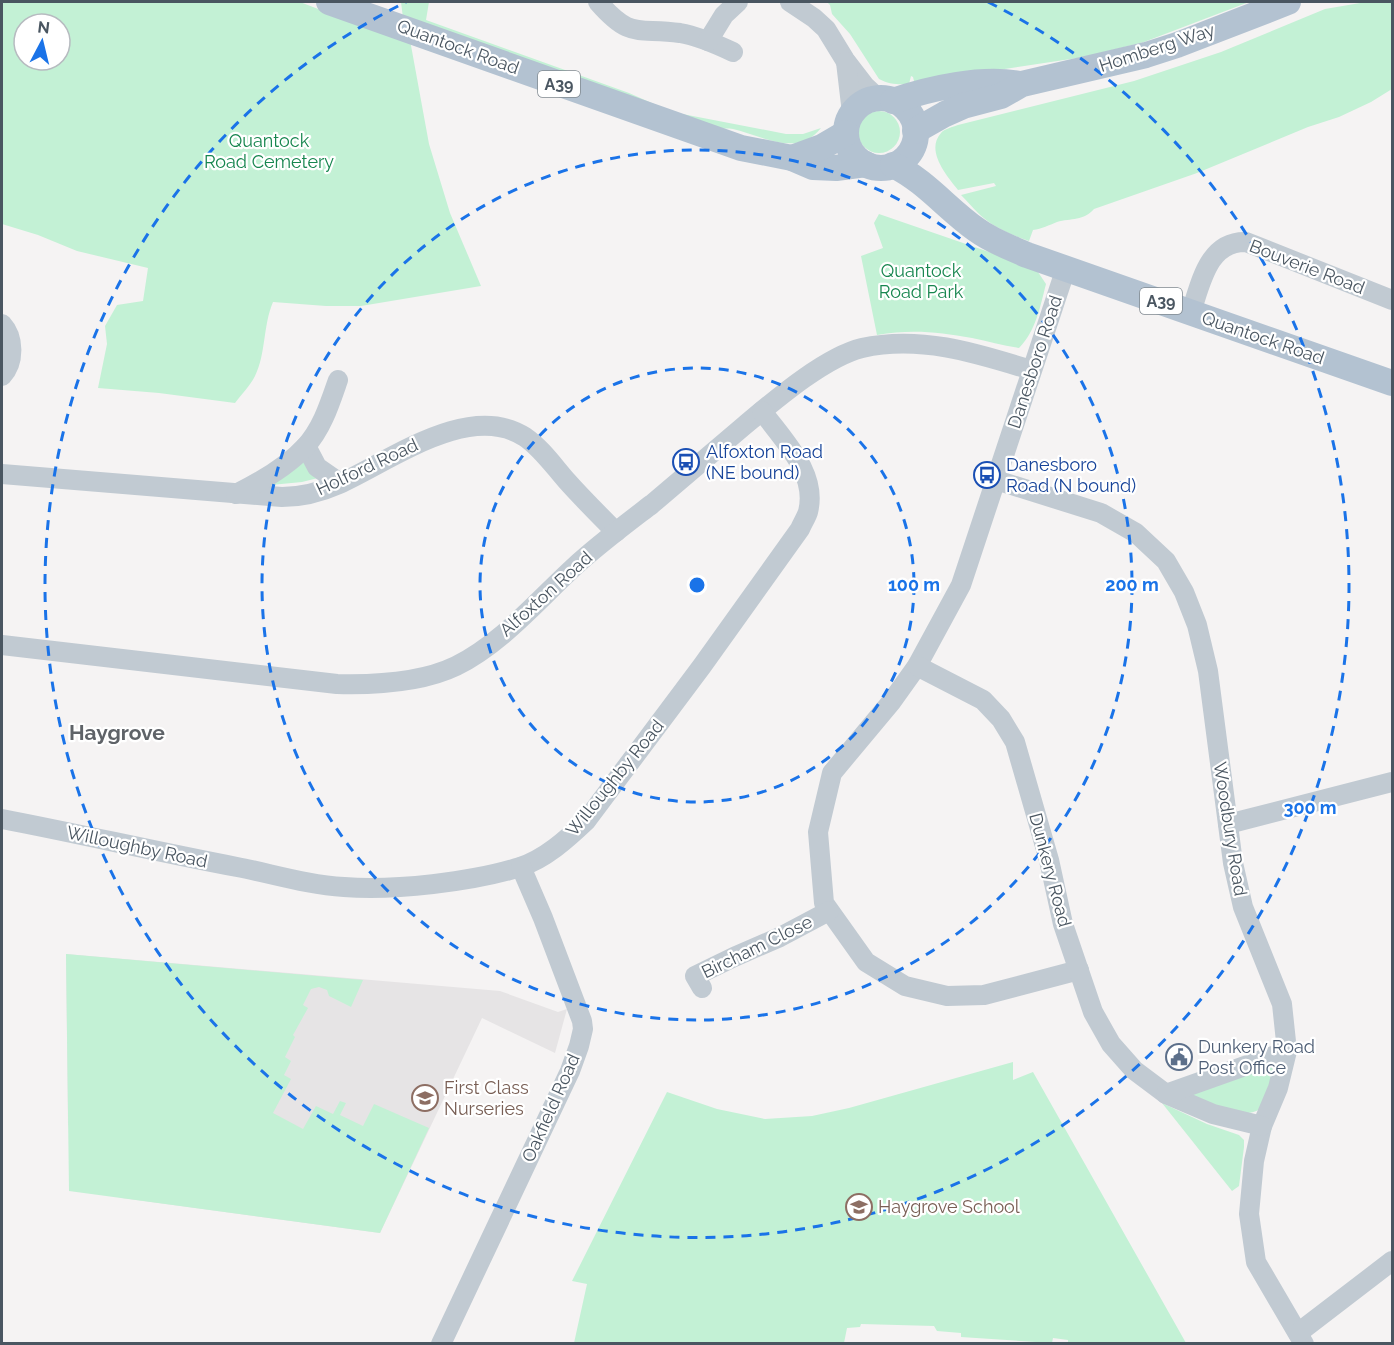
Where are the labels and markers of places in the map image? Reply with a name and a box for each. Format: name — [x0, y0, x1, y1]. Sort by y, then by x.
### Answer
place label: Alfoxton Road (NE bound) — [706, 441, 823, 483]
bus stop icon: Alfoxton Road (NE bound) — [671, 447, 701, 477]
place label: Danesboro Road (N bound) — [1006, 454, 1136, 496]
bus stop icon: Danesboro Road (N bound) — [972, 460, 1002, 490]
centre of rings — [687, 575, 707, 595]
place label: Dunkery Road Post Office — [1198, 1036, 1315, 1078]
public building icon: Dunkery Road Post Office — [1164, 1042, 1194, 1072]
place label: First Class Nurseries — [444, 1077, 529, 1119]
school or university icon: First Class Nurseries — [410, 1083, 440, 1113]
school or university icon: Haygrove School — [844, 1192, 874, 1222]
place label: Haygrove School — [878, 1196, 1020, 1217]

